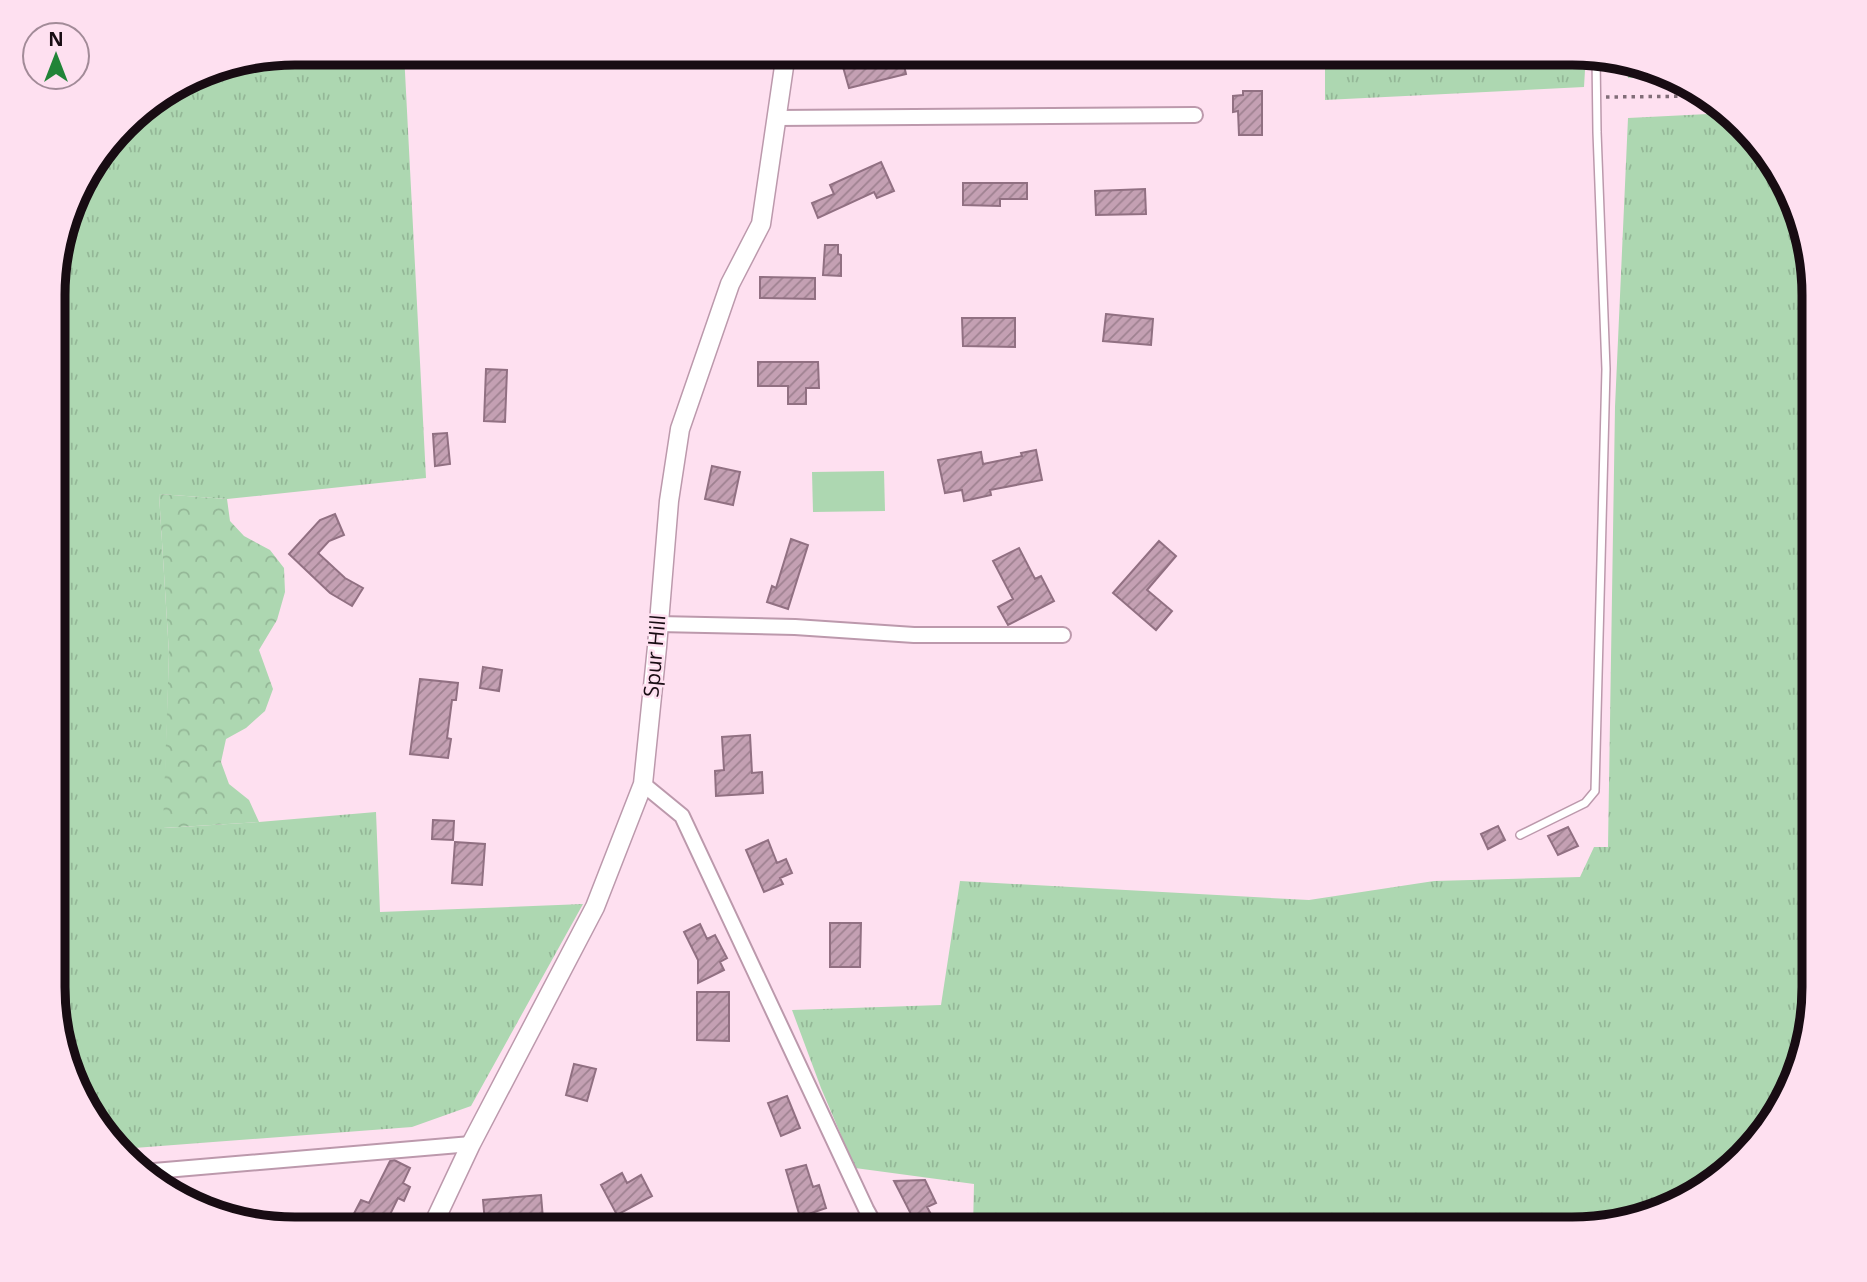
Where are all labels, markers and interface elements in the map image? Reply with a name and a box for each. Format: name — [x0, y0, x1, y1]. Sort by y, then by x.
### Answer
north arrow — [21, 21, 91, 91]
text: N — [48, 26, 64, 52]
street label: Spur Hill — [636, 614, 672, 698]

